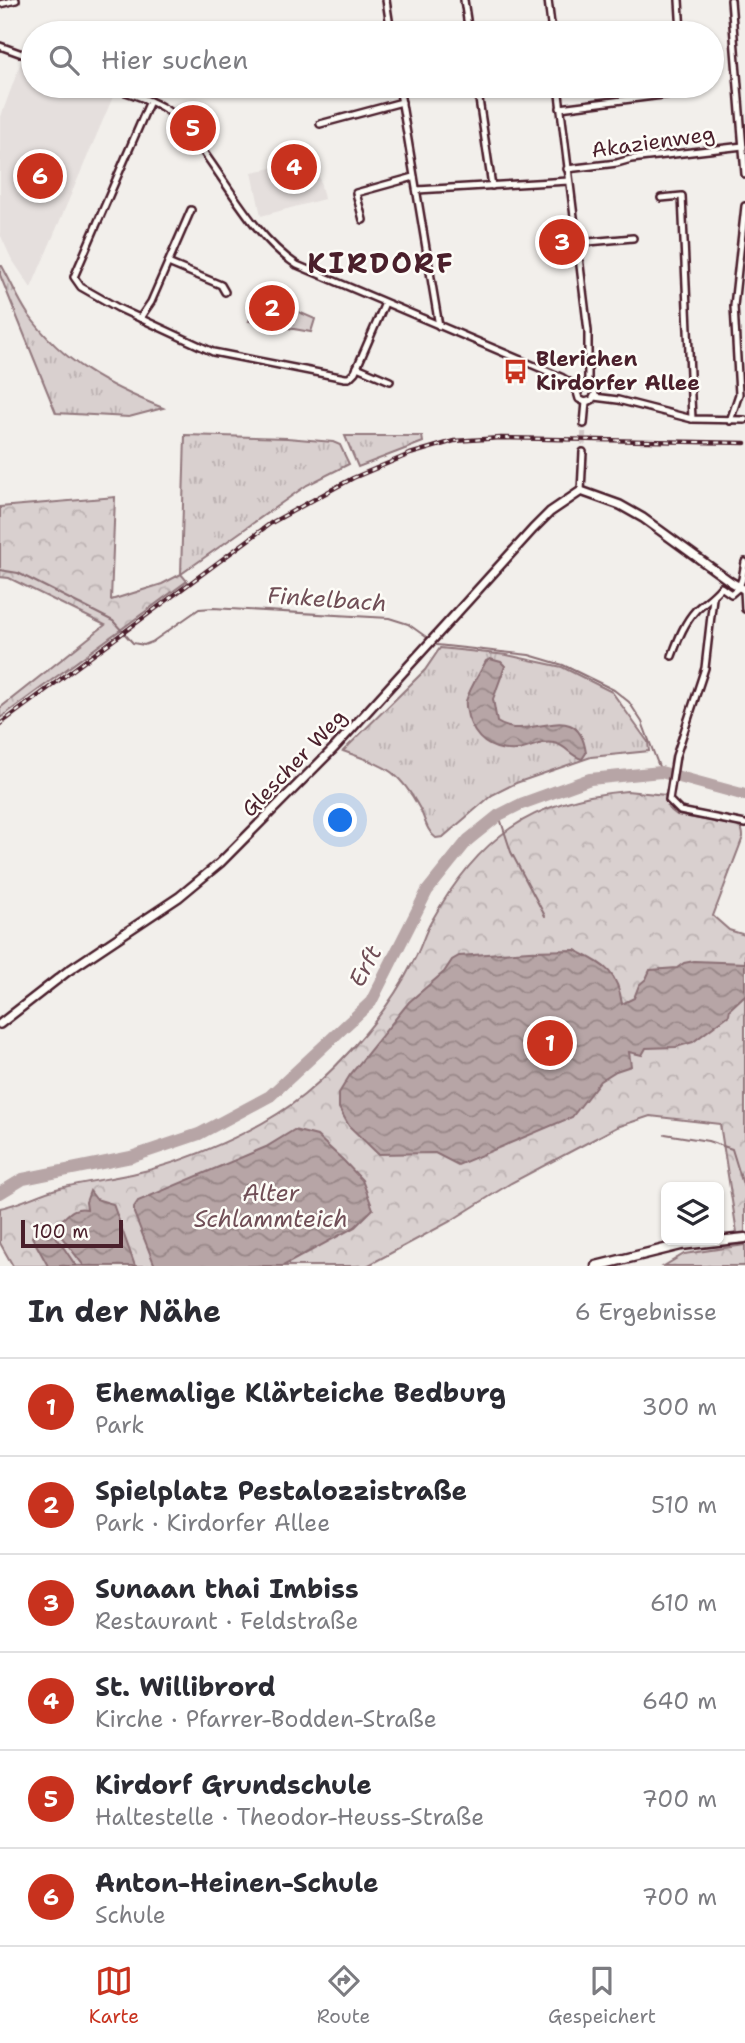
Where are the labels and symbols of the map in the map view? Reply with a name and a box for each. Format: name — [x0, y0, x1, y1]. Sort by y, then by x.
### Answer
pin: 5 — [170, 102, 216, 154]
street label: Akazienweg — [590, 120, 716, 164]
pin: 4 — [271, 141, 317, 193]
pin: 6 — [17, 150, 63, 202]
pin: 3 — [539, 216, 585, 268]
district label: KIRDORF — [307, 244, 455, 282]
pin: 2 — [249, 282, 295, 334]
place label: Blerichen Kirdorfer Allee — [536, 345, 700, 397]
bus stop icon: Blerichen Kirdorfer Allee — [502, 357, 530, 385]
water label: Finkelbach — [266, 580, 388, 618]
street label: Glescher Weg — [236, 703, 352, 823]
your location — [323, 803, 357, 837]
water label: Erft — [342, 940, 388, 992]
pin: 1 — [527, 1017, 573, 1069]
water label: Alter Schlammteich — [194, 1178, 348, 1234]
scale bar — [21, 1217, 122, 1249]

